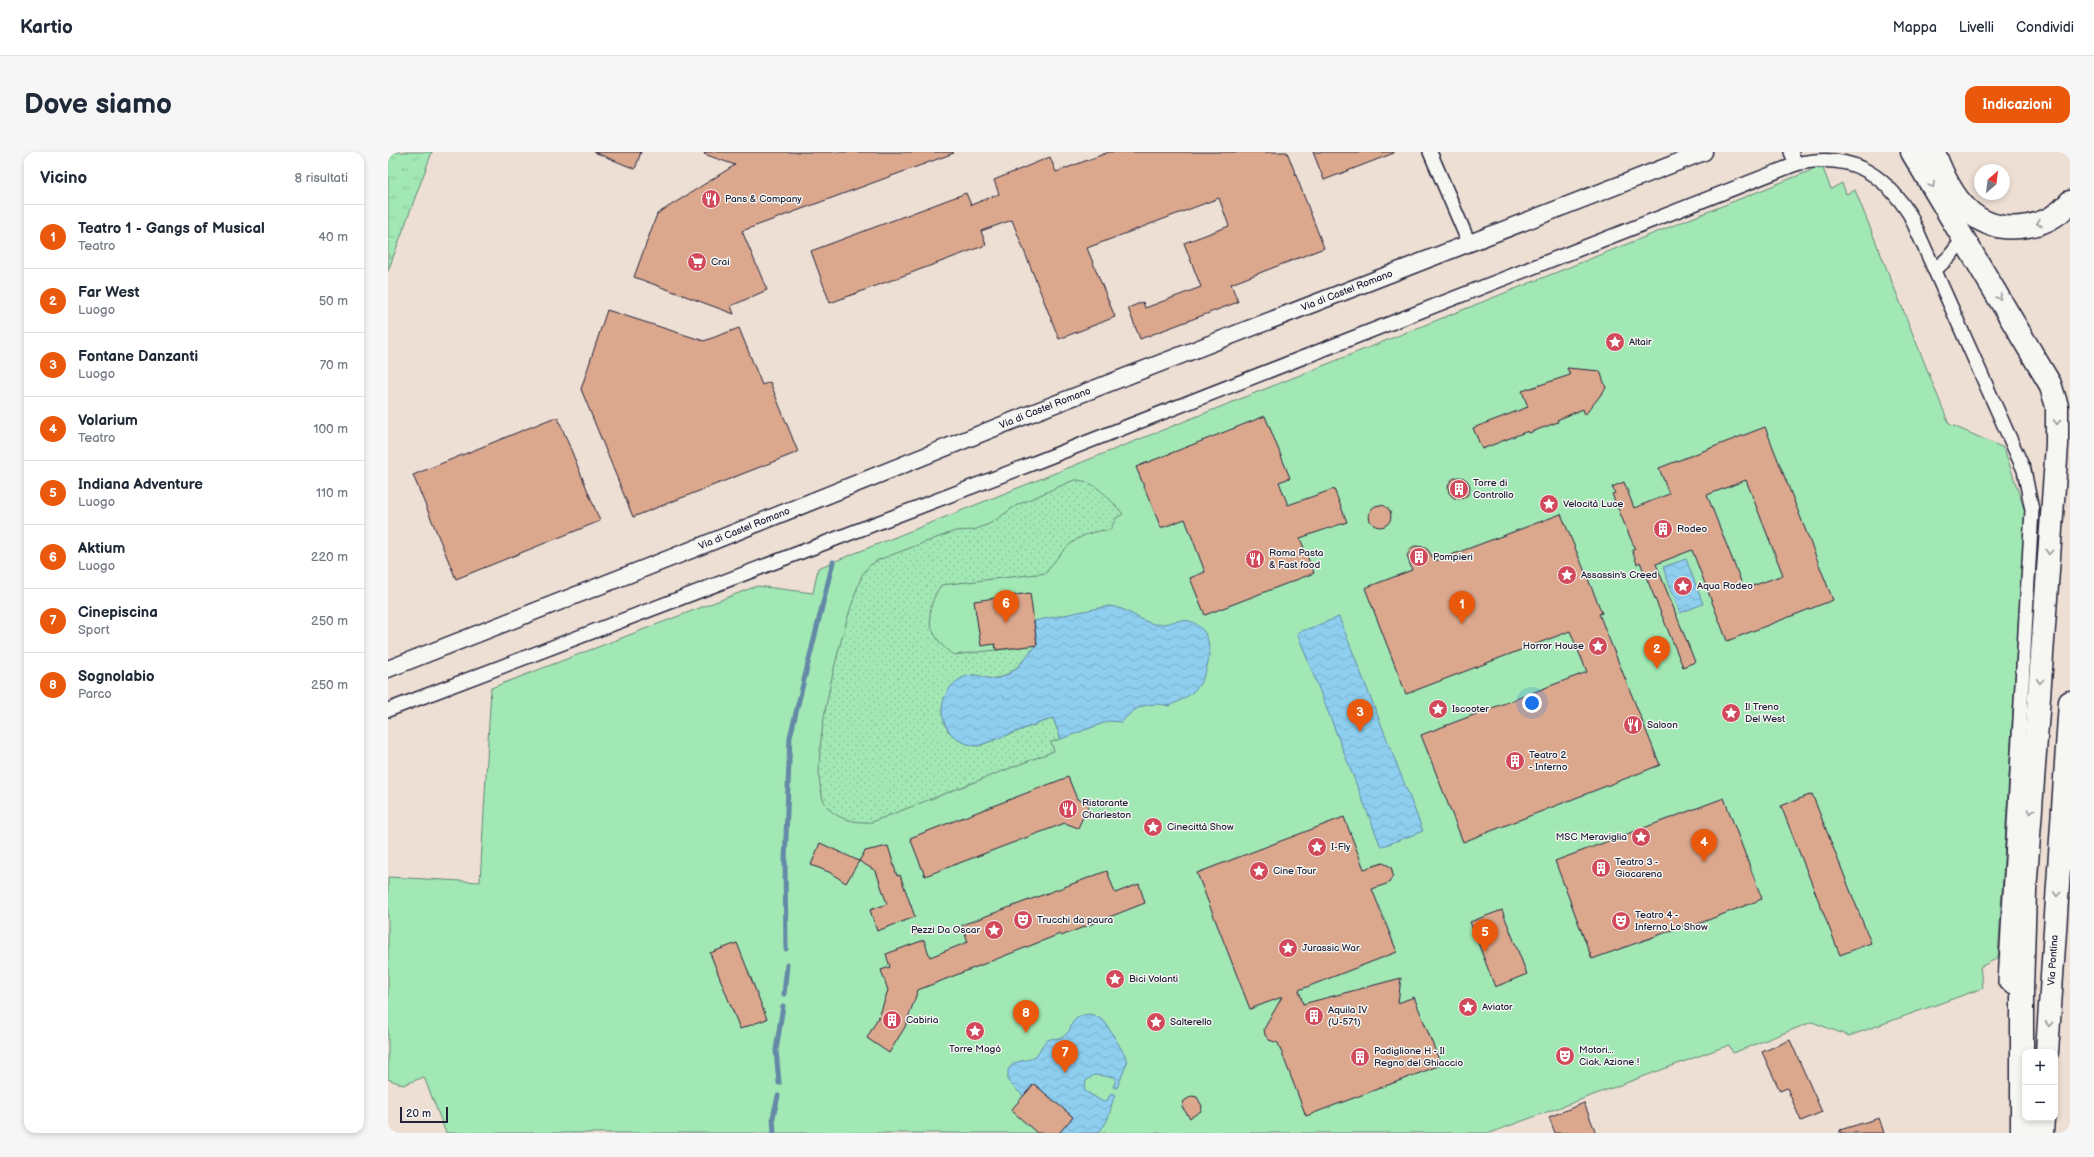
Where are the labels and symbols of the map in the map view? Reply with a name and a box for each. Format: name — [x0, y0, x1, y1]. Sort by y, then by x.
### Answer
north arrow — [1974, 164, 2010, 200]
one-way arrow — [1928, 181, 1935, 188]
restaurant icon: Pans & Company — [700, 188, 722, 210]
place label: Pans & Company — [725, 193, 802, 205]
one-way arrow — [2035, 218, 2042, 227]
supermarket icon: Crai — [686, 251, 708, 273]
place label: Crai — [711, 256, 730, 268]
street label: Via di Castel Romano — [1300, 267, 1395, 314]
one-way arrow — [1995, 293, 2002, 300]
place icon: Altair — [1604, 331, 1626, 353]
place label: Altair — [1629, 336, 1652, 348]
street label: Via di Castel Romano — [998, 385, 1093, 431]
one-way arrow — [2053, 419, 2061, 425]
place label: Torre di Controllo — [1473, 477, 1514, 501]
building icon: Torre di Controllo — [1448, 478, 1470, 500]
place icon: Velocità Luce — [1538, 493, 1560, 515]
place label: Velocità Luce — [1563, 498, 1624, 510]
street label: Via di Castel Romano — [697, 505, 792, 552]
building icon: Rodeo — [1652, 518, 1674, 540]
place label: Rodeo — [1677, 523, 1707, 535]
building icon: Pompieri — [1408, 546, 1430, 568]
place label: Roma Pasta & Fast food — [1269, 547, 1324, 571]
restaurant icon: Roma Pasta & Fast food — [1244, 548, 1266, 570]
one-way arrow — [2045, 549, 2054, 555]
place label: Pompieri — [1433, 551, 1473, 563]
place icon: Assassin's Creed — [1556, 564, 1578, 586]
place label: Assassin's Creed — [1581, 569, 1658, 581]
place icon: Aqua Rodeo — [1672, 575, 1694, 597]
place label: Aqua Rodeo — [1697, 580, 1753, 592]
pin: 6 — [993, 590, 1019, 623]
pin: 1 — [1449, 591, 1475, 624]
place icon: Horror House — [1587, 635, 1609, 657]
pin: 2 — [1644, 636, 1670, 669]
place label: Horror House — [1523, 640, 1584, 652]
one-way arrow — [2036, 678, 2045, 684]
your location — [1522, 693, 1542, 713]
place icon: Iscooter — [1427, 698, 1449, 720]
pin: 3 — [1347, 699, 1373, 732]
place label: Il Treno Del West — [1745, 701, 1785, 725]
place icon: Il Treno Del West — [1720, 702, 1742, 724]
place label: Iscooter — [1452, 703, 1489, 715]
restaurant icon: Saloon — [1622, 714, 1644, 736]
place label: Saloon — [1647, 719, 1678, 731]
place label: Teatro 2 - Inferno — [1529, 749, 1568, 773]
building icon: Teatro 2 - Inferno — [1504, 750, 1526, 772]
place label: Ristorante Charleston — [1082, 797, 1131, 821]
restaurant icon: Ristorante Charleston — [1057, 798, 1079, 820]
one-way arrow — [2026, 808, 2035, 814]
place icon: Cinecittà Show — [1142, 816, 1164, 838]
place label: Cinecittà Show — [1167, 821, 1234, 833]
place icon: MSC Meraviglia — [1630, 826, 1652, 848]
pin: 4 — [1691, 829, 1717, 862]
place label: MSC Meraviglia — [1556, 831, 1627, 843]
place icon: I-Fly — [1306, 836, 1328, 858]
place label: I-Fly — [1331, 841, 1351, 853]
place label: Teatro 3 - Giocarena — [1615, 856, 1662, 880]
building icon: Teatro 3 - Giocarena — [1590, 857, 1612, 879]
place icon: Cine Tour — [1248, 860, 1270, 882]
place label: Cine Tour — [1273, 865, 1317, 877]
one-way arrow — [2053, 891, 2062, 897]
theatre icon: Trucchi da paura — [1012, 909, 1034, 931]
place label: Teatro 4 - Inferno Lo Show — [1635, 909, 1708, 933]
theatre icon: Teatro 4 - Inferno Lo Show — [1610, 910, 1632, 932]
place label: Trucchi da paura — [1037, 914, 1113, 926]
place icon: Pezzi Da Oscar — [983, 919, 1005, 941]
pin: 5 — [1472, 919, 1498, 952]
place label: Pezzi Da Oscar — [911, 924, 980, 936]
street label: Via Pontina — [2045, 934, 2061, 986]
place icon: Jurassic War — [1277, 937, 1299, 959]
place label: Jurassic War — [1302, 942, 1360, 954]
place icon: Bici Volanti — [1104, 968, 1126, 990]
place label: Bici Volanti — [1129, 973, 1178, 985]
place icon: Aviator — [1457, 996, 1479, 1018]
pin: 8 — [1013, 1000, 1039, 1033]
place label: Aviator — [1482, 1001, 1513, 1013]
place label: Aquila IV (U-571) — [1328, 1004, 1368, 1028]
building icon: Aquila IV (U-571) — [1303, 1005, 1325, 1027]
building icon: Cabiria — [881, 1009, 903, 1031]
place icon: Salterello — [1145, 1011, 1167, 1033]
place label: Cabiria — [906, 1014, 939, 1026]
place label: Salterello — [1170, 1016, 1212, 1028]
place icon: Torre Magò — [964, 1020, 986, 1042]
one-way arrow — [2044, 1021, 2053, 1027]
pin: 7 — [1052, 1040, 1078, 1073]
place label: Torre Magò — [949, 1043, 1001, 1055]
place label: Motori... Ciak, Azione ! — [1579, 1044, 1639, 1068]
place label: Padiglione H - Il Regno del Ghiaccio — [1374, 1045, 1463, 1069]
theatre icon: Motori... Ciak, Azione ! — [1554, 1045, 1576, 1067]
building icon: Padiglione H - Il Regno del Ghiaccio — [1349, 1046, 1371, 1068]
scale bar — [400, 1105, 448, 1124]

